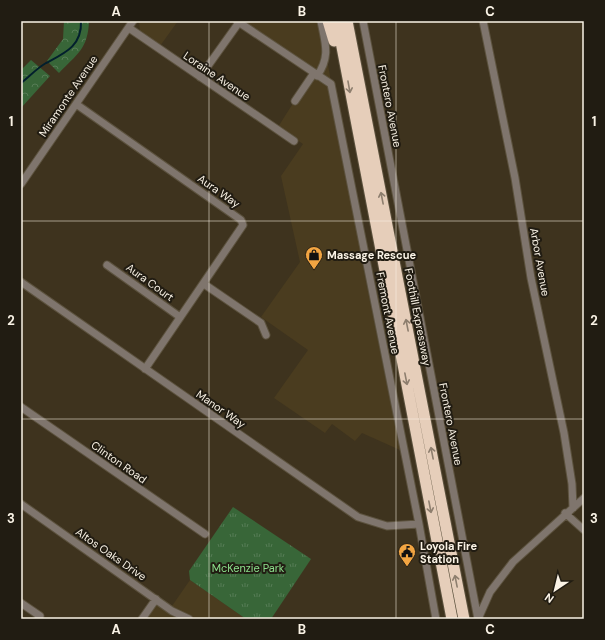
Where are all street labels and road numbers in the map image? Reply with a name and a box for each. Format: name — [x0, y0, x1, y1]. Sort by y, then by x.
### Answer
street label: Loraine Avenue — [181, 48, 253, 104]
street label: Miramonte Avenue — [36, 53, 100, 139]
street label: Frontero Avenue — [375, 64, 405, 148]
street label: Aura Way — [195, 171, 243, 211]
street label: Arbor Avenue — [527, 227, 553, 297]
street label: Aura Court — [123, 260, 177, 304]
street label: Foothill Expressway — [402, 267, 434, 367]
street label: Fremont Avenue — [373, 271, 403, 355]
street label: Frontero Avenue — [436, 382, 466, 466]
street label: Manor Way — [194, 387, 248, 431]
street label: Clinton Road — [88, 438, 150, 486]
street label: Altos Oaks Drive — [73, 524, 149, 584]

